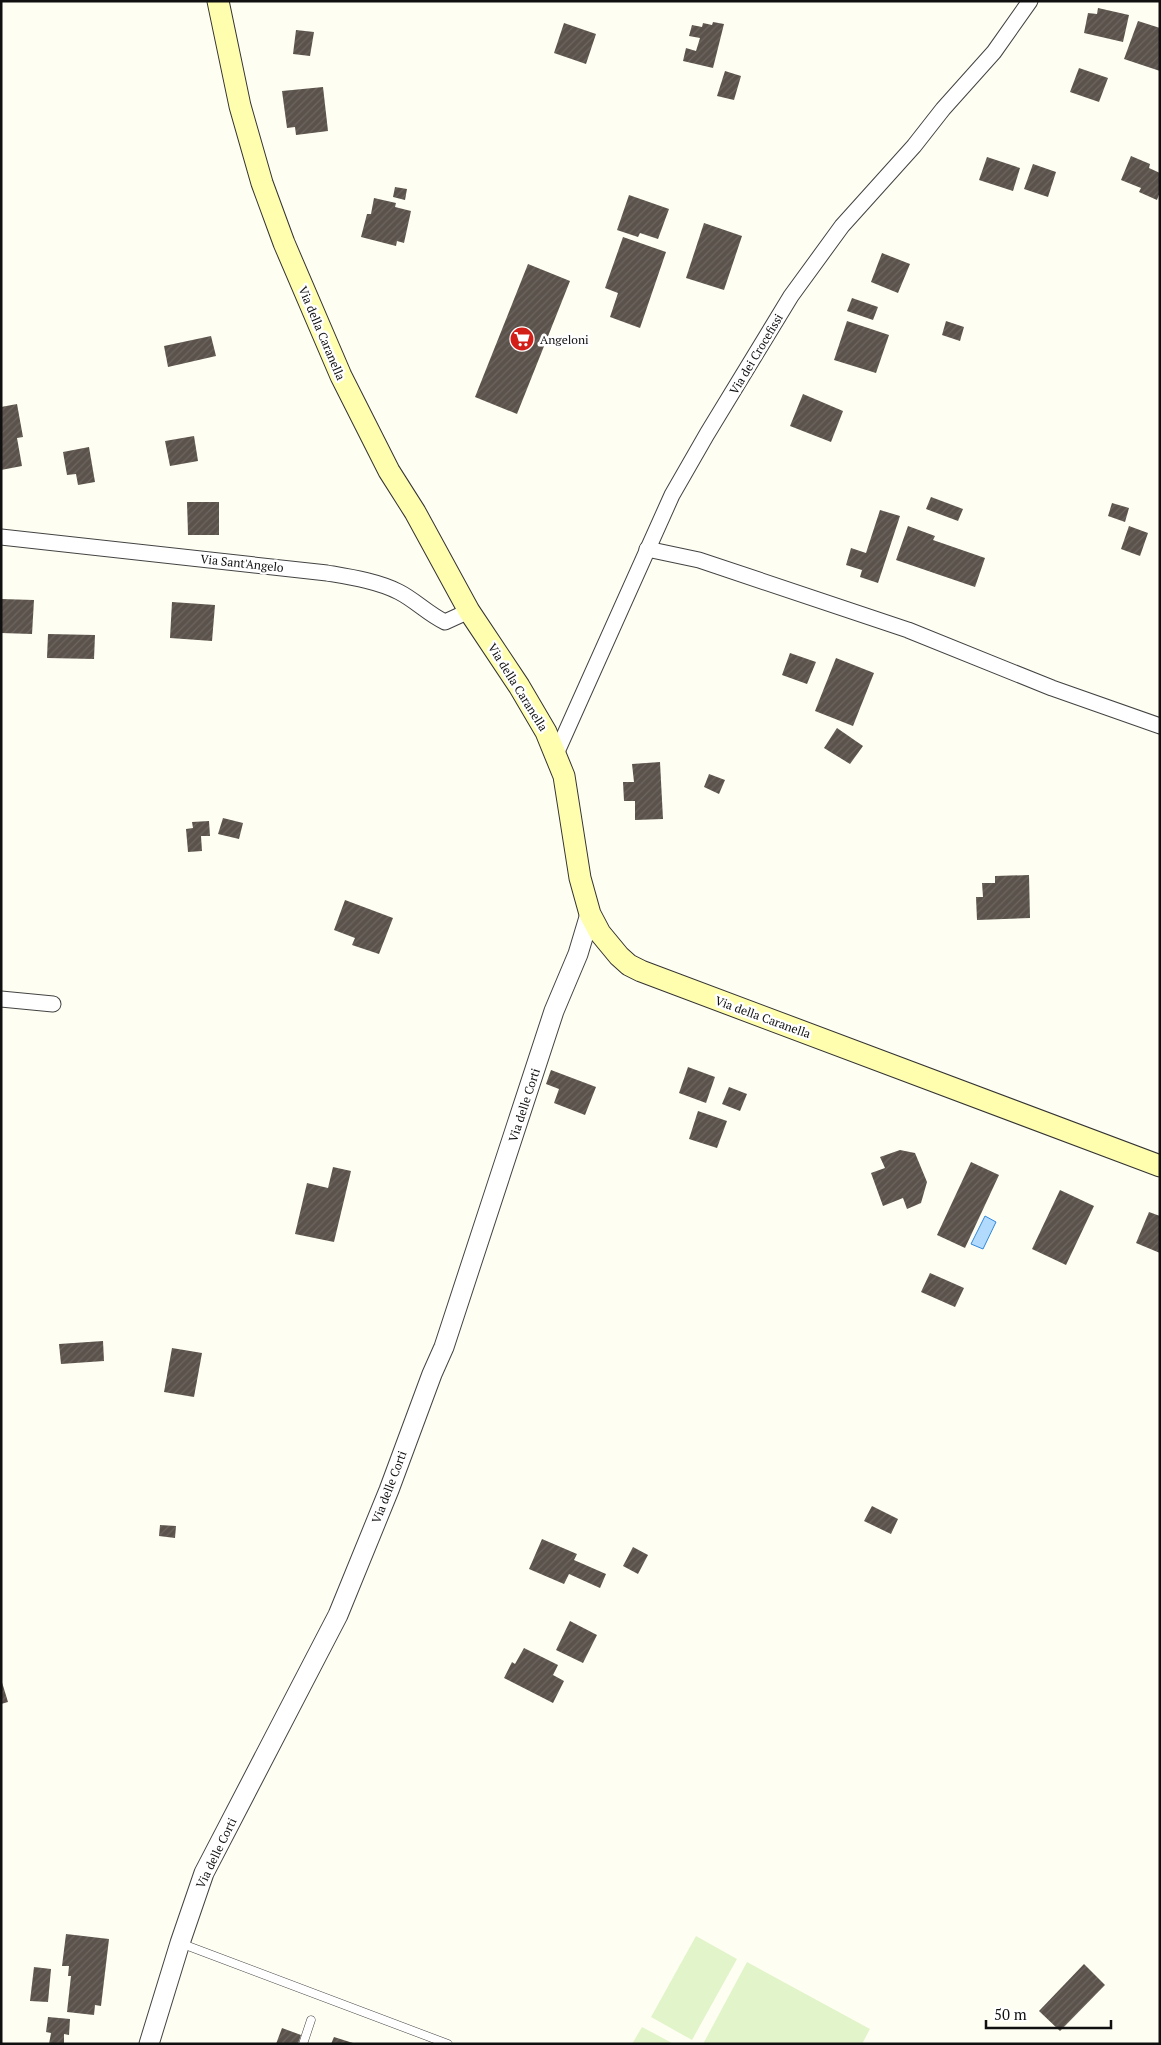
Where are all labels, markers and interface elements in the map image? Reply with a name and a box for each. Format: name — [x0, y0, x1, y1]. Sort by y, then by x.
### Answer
street label: Via della Caranella — [295, 284, 349, 382]
street label: Via dei Crocefissi — [726, 311, 786, 397]
supermarket icon: Angeloni — [509, 326, 535, 352]
place label: Angeloni — [540, 332, 589, 347]
street label: Via Sant'Angelo — [200, 551, 285, 575]
street label: Via della Caranella — [485, 640, 551, 734]
street label: Via della Caranella — [713, 993, 813, 1041]
street label: Via delle Corti — [505, 1066, 543, 1144]
street label: Via delle Corti — [368, 1448, 410, 1525]
street label: Via delle Corti — [193, 1815, 240, 1891]
scale bar — [986, 1998, 1111, 2030]
text: 50 m — [994, 2004, 1027, 2024]

